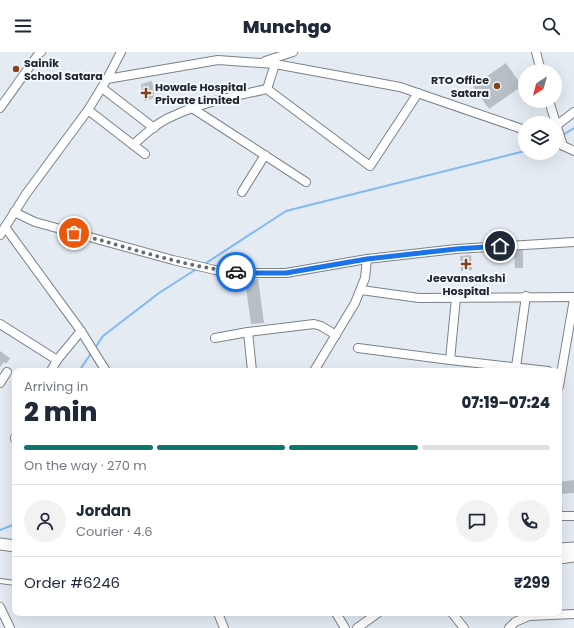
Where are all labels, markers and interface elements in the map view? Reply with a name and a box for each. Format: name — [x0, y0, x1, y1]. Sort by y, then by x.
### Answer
text: Munchgo — [243, 14, 331, 39]
icon: menu — [12, 15, 34, 37]
icon: search — [540, 15, 562, 37]
place label: Sainik School Satara — [24, 55, 103, 84]
marker: Sainik School Satara — [11, 64, 21, 74]
north arrow — [518, 64, 562, 108]
map controls — [518, 64, 562, 160]
place label: RTO Office Satara — [431, 72, 489, 101]
place label: Howale Hospital Private Limited — [155, 79, 246, 108]
marker: RTO Office Satara — [492, 81, 502, 91]
marker: Howale Hospital Private Limited — [140, 87, 152, 99]
button: layers — [518, 116, 562, 160]
pin — [57, 216, 91, 250]
icon: bag — [63, 222, 85, 244]
pin — [483, 229, 517, 263]
icon: home — [489, 235, 511, 257]
courier — [216, 252, 256, 292]
marker: Jeevansakshi Hospital — [460, 258, 472, 270]
icon: car — [225, 261, 247, 283]
place label: Jeevansakshi Hospital — [427, 270, 505, 299]
text: Arriving in — [24, 377, 88, 396]
text: 07:19–07:24 — [461, 392, 550, 413]
text: 2 min — [24, 394, 97, 430]
text: On the way · 270 m — [24, 456, 147, 475]
button: person — [24, 500, 66, 542]
text: Jordan — [76, 500, 131, 521]
button: chat — [456, 500, 498, 542]
button: phone — [508, 500, 550, 542]
text: Courier · 4.6 — [76, 522, 153, 541]
text: Order #6246 — [24, 572, 120, 593]
text: ₹299 — [514, 572, 550, 593]

